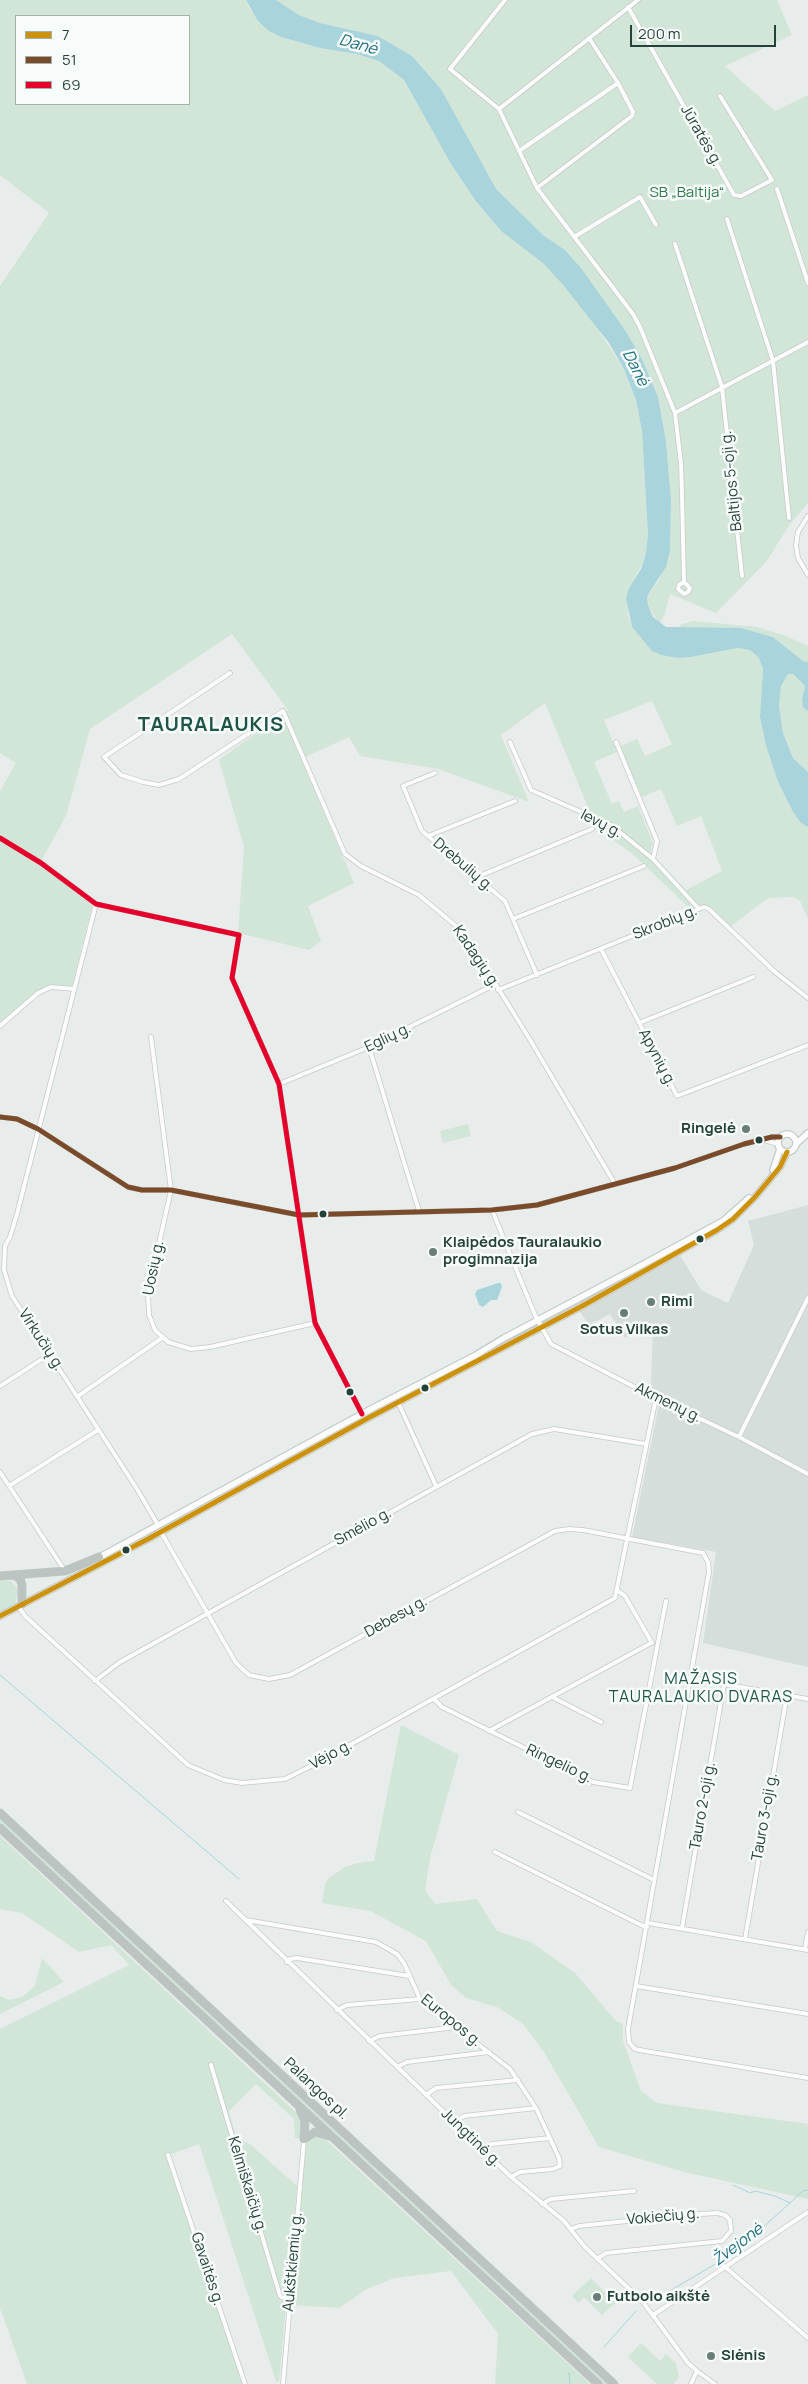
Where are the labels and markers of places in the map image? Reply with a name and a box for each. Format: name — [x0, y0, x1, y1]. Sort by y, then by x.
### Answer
place label: Ringelė — [681, 1120, 736, 1138]
marker: Ringelė — [740, 1123, 752, 1135]
unlabelled marker — [754, 1135, 764, 1145]
unlabelled marker — [318, 1209, 328, 1219]
place label: Klaipėdos Tauralaukio progimnazija — [443, 1234, 602, 1269]
unlabelled marker — [695, 1234, 705, 1244]
marker: Klaipėdos Tauralaukio progimnazija — [427, 1246, 439, 1258]
place label: Rimi — [661, 1293, 693, 1311]
marker: Rimi — [645, 1296, 657, 1308]
marker: Sotus Vilkas — [618, 1307, 630, 1319]
place label: Sotus Vilkas — [580, 1321, 668, 1339]
unlabelled marker — [420, 1383, 430, 1393]
unlabelled marker — [345, 1387, 355, 1397]
unlabelled marker — [121, 1545, 131, 1555]
place label: Futbolo aikštė — [607, 2288, 710, 2306]
marker: Futbolo aikštė — [591, 2291, 603, 2303]
place label: Slėnis — [721, 2347, 766, 2365]
marker: Slėnis — [705, 2350, 717, 2362]

